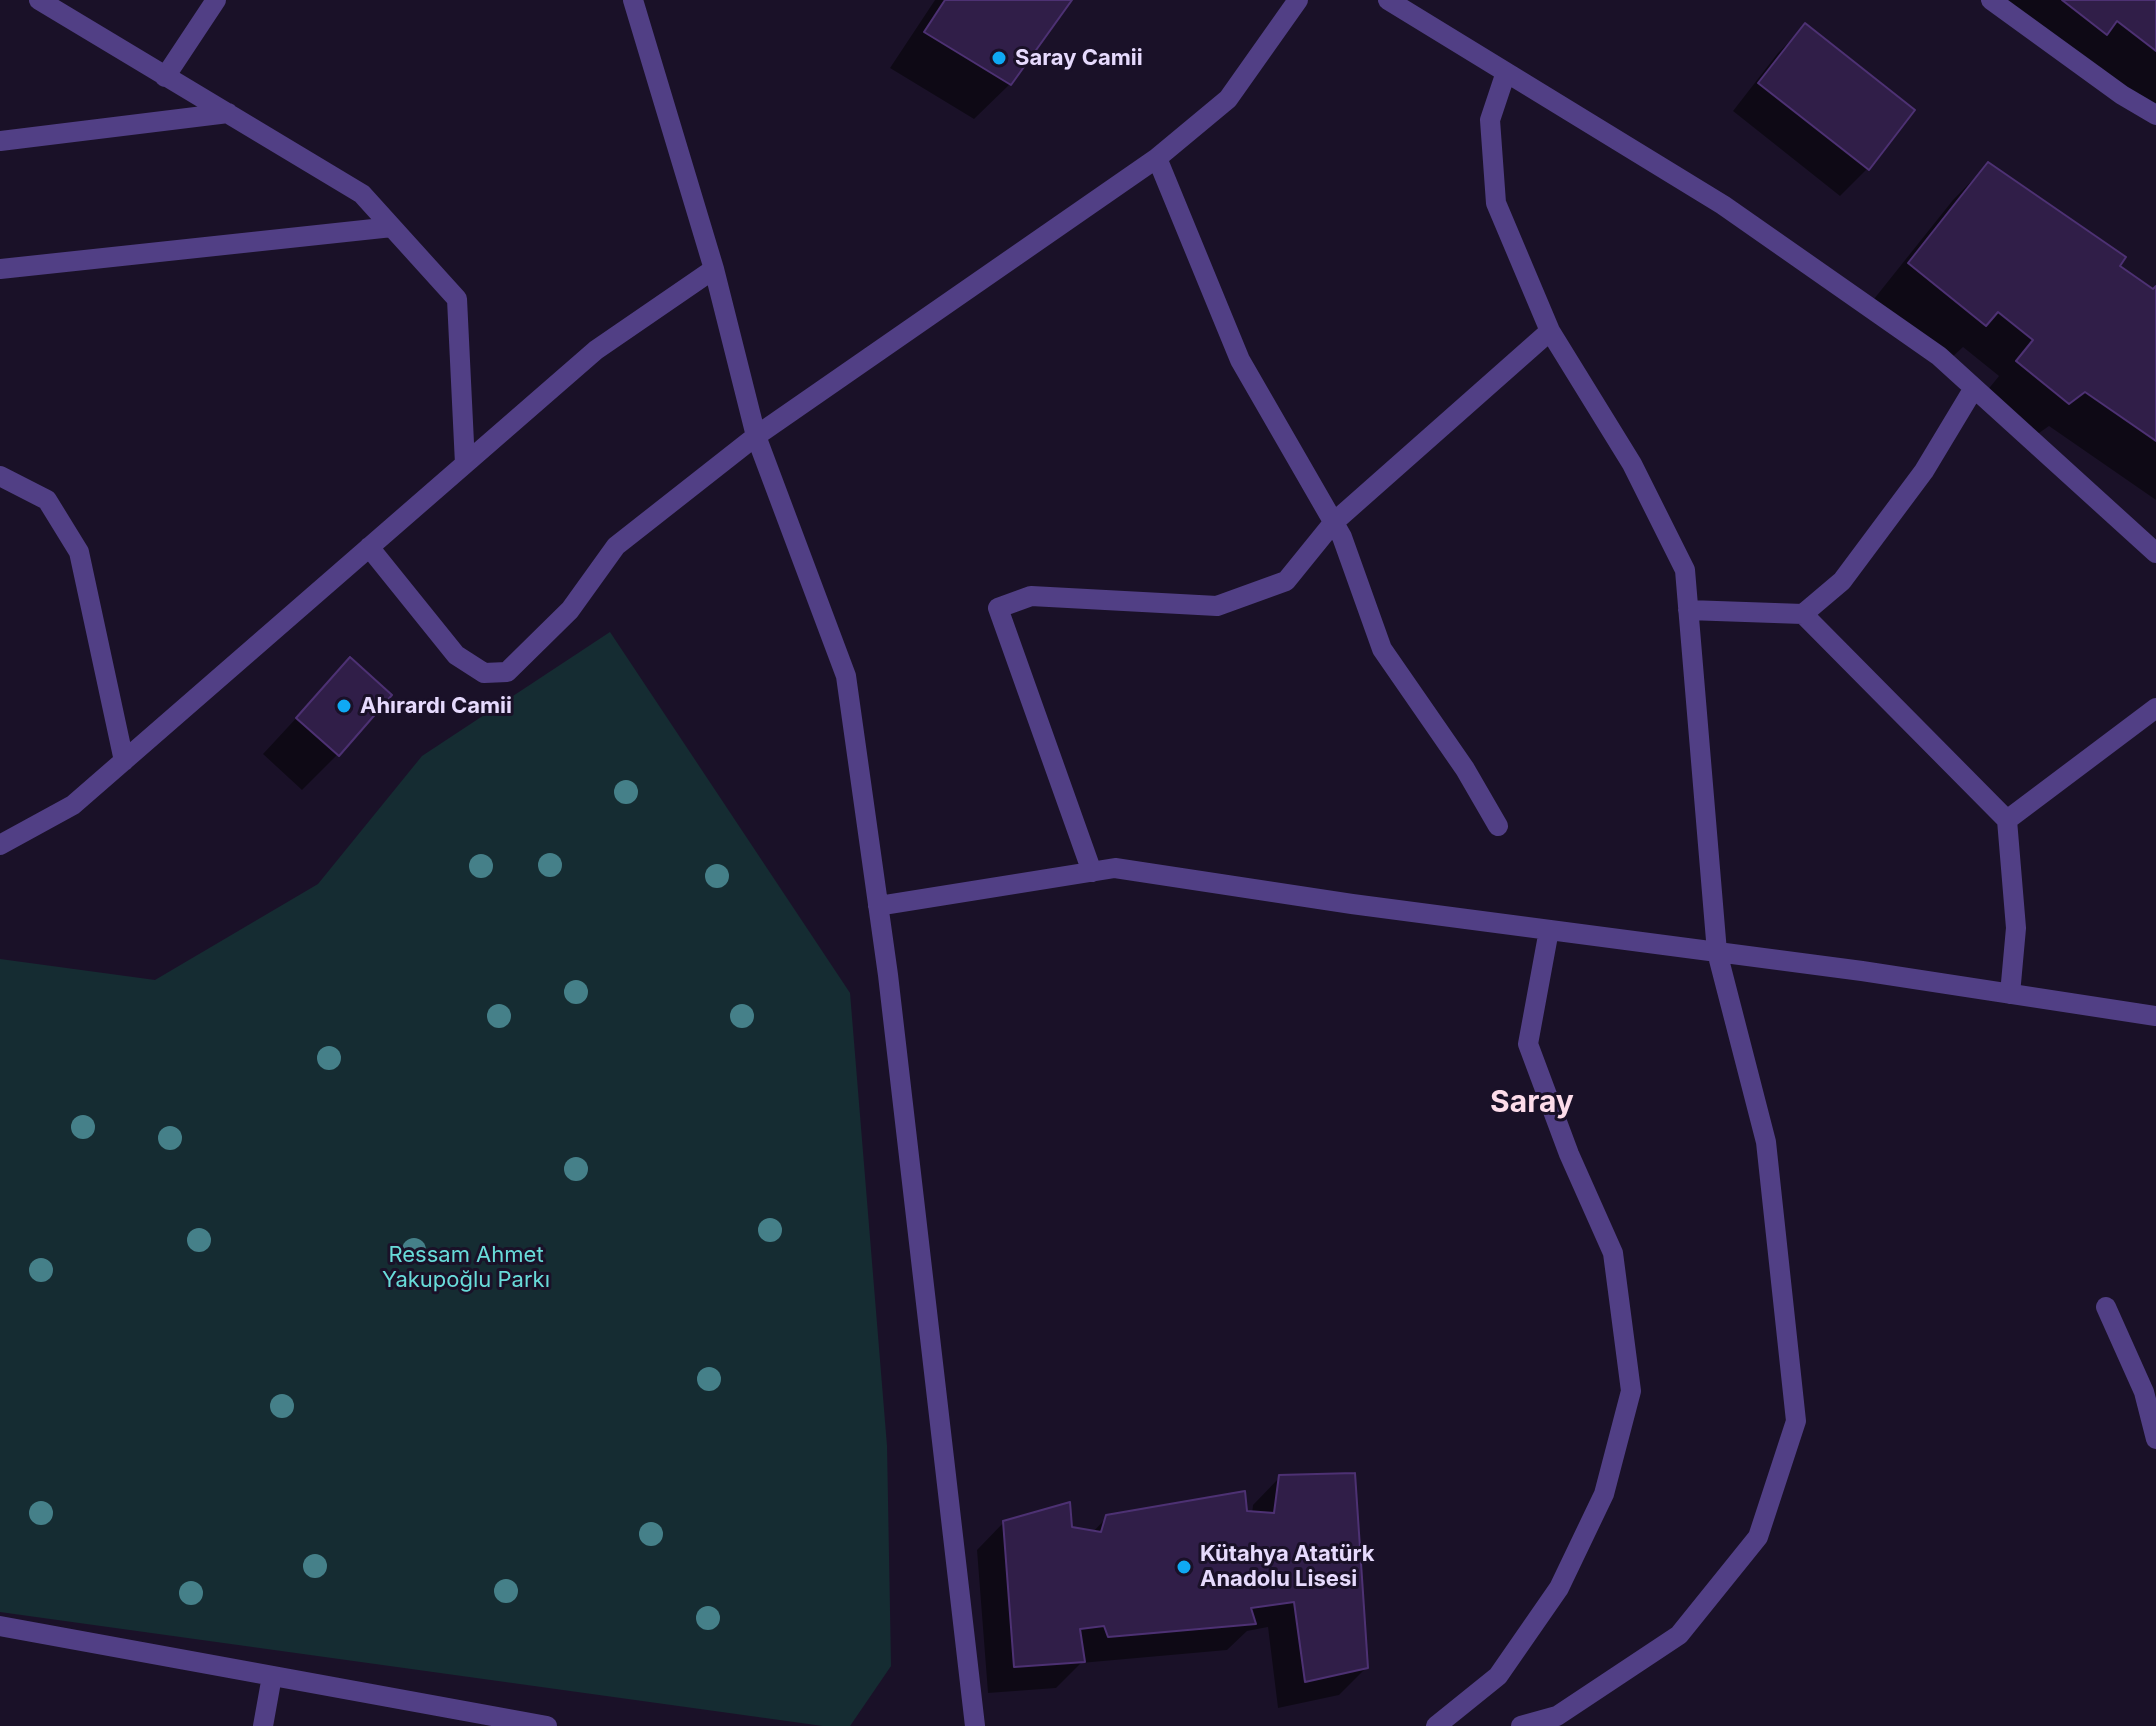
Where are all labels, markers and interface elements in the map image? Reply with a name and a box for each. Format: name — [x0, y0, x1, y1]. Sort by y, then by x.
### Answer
place label: Saray Camii — [1015, 45, 1143, 71]
marker: Saray Camii — [990, 49, 1008, 67]
place label: Ahırardı Camii — [360, 693, 512, 719]
marker: Ahırardı Camii — [335, 697, 353, 715]
district label: Saray — [1490, 1085, 1574, 1121]
park label: Ressam Ahmet Yakupoğlu Parkı — [382, 1242, 550, 1294]
place label: Kütahya Atatürk Anadolu Lisesi — [1200, 1541, 1375, 1592]
marker: Kütahya Atatürk Anadolu Lisesi — [1175, 1558, 1193, 1576]

